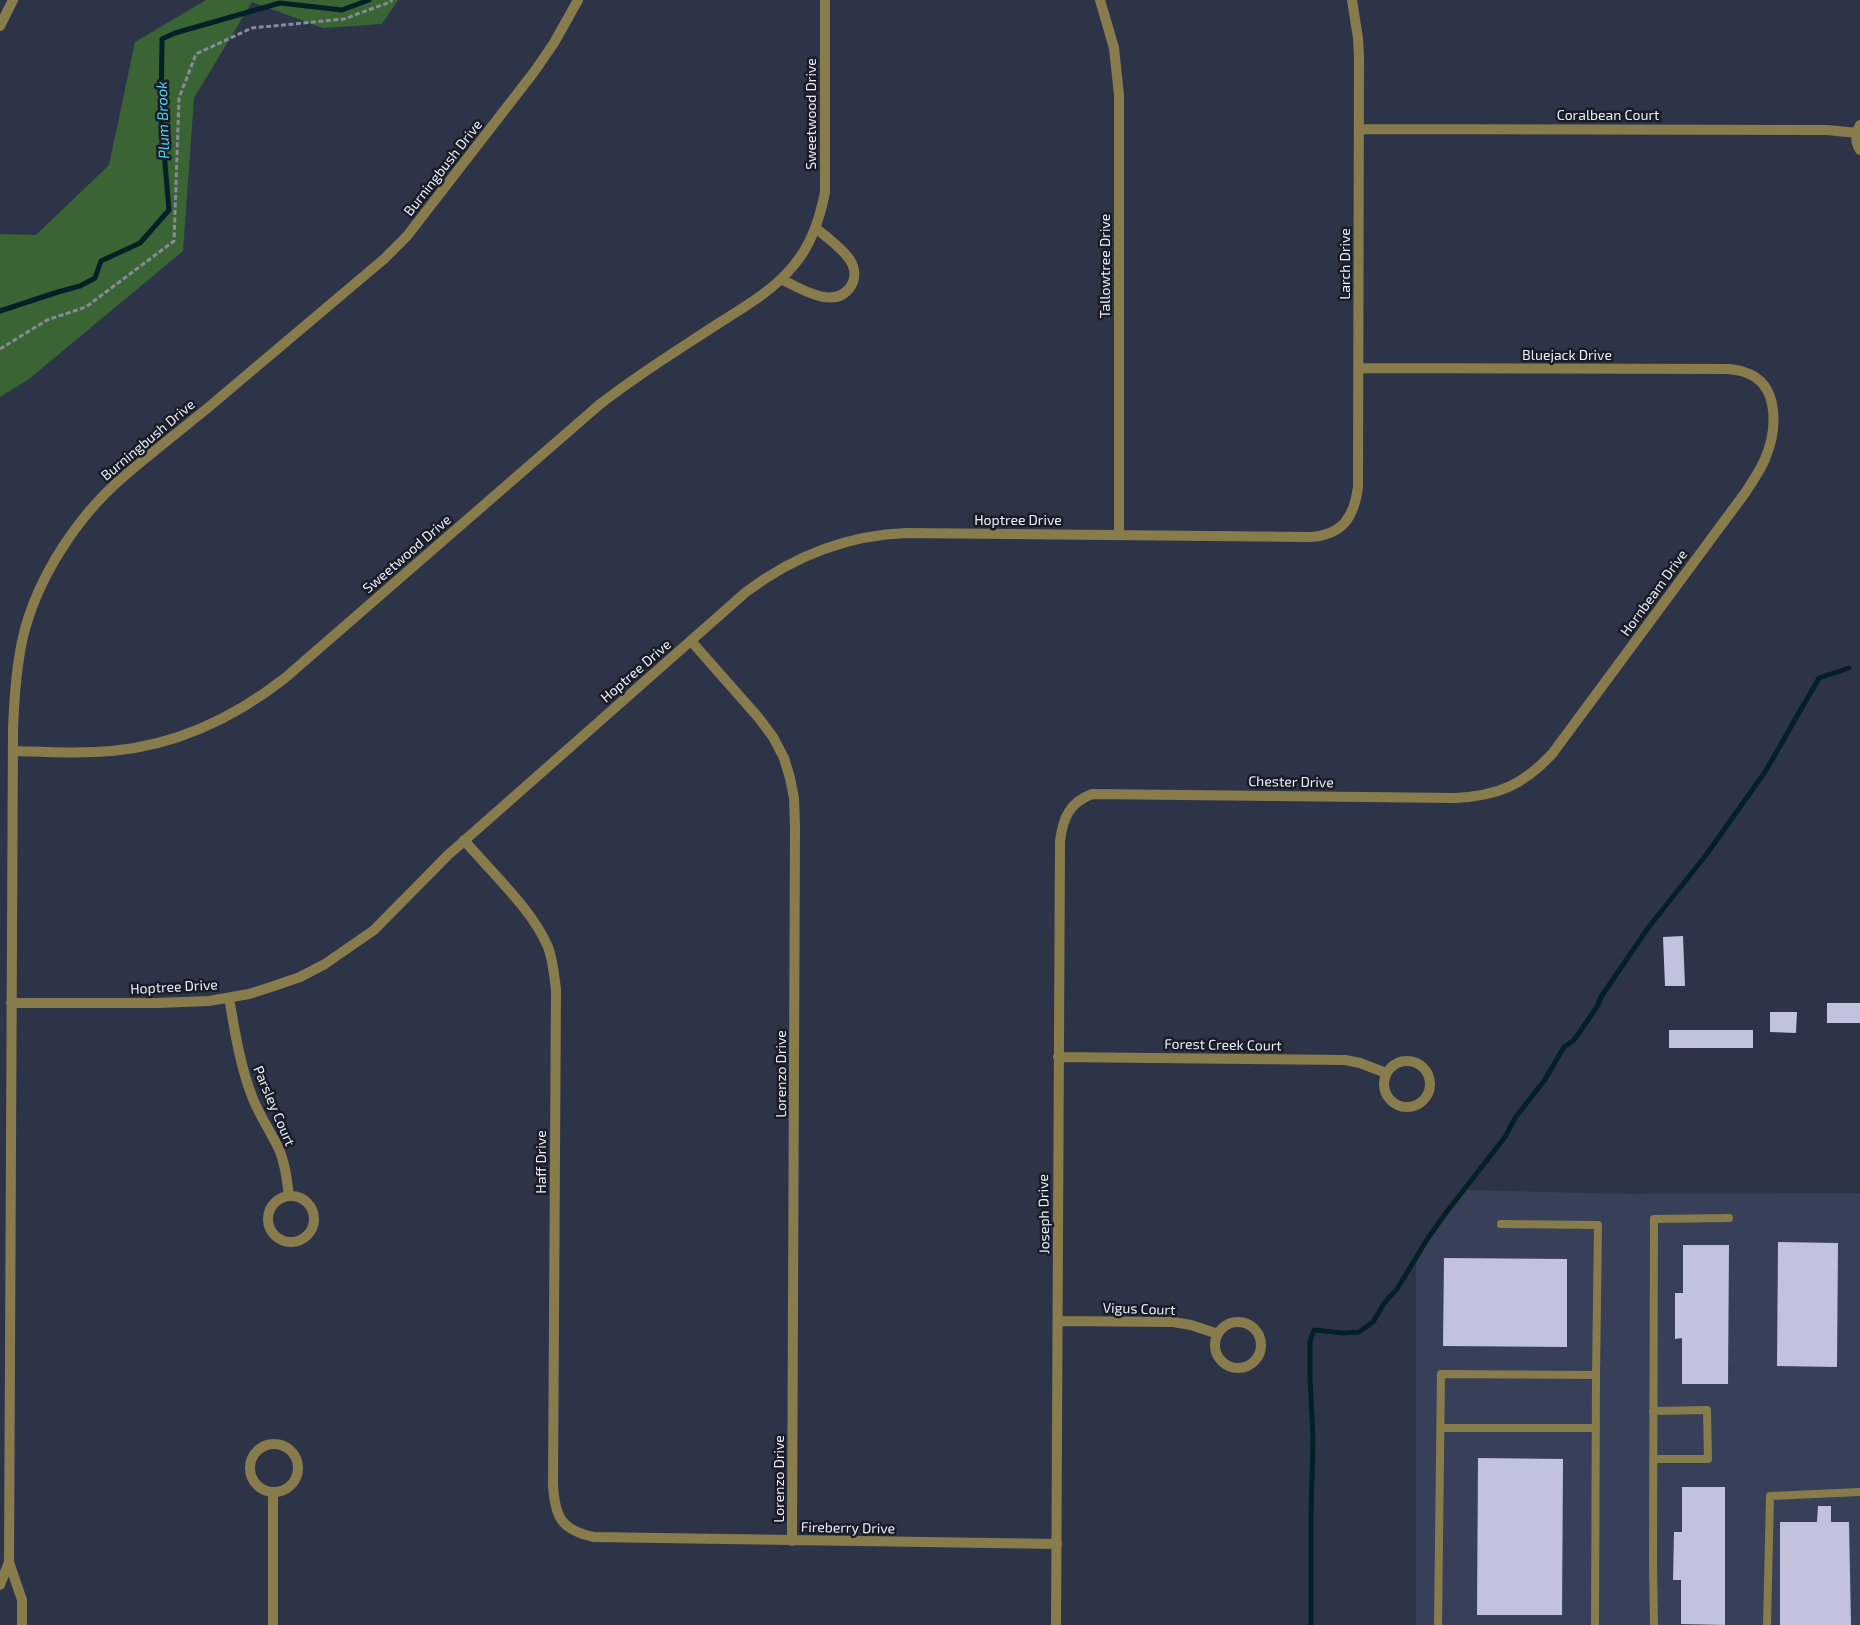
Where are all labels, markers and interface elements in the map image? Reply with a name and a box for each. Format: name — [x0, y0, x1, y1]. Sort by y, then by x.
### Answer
street label: Sweetwood Drive — [803, 58, 819, 170]
water label: Plum Brook — [153, 81, 173, 159]
street label: Coralbean Court — [1557, 107, 1659, 123]
street label: Burningbush Drive — [400, 117, 486, 219]
street label: Tallowtree Drive — [1097, 214, 1113, 318]
street label: Larch Drive — [1337, 228, 1353, 300]
street label: Bluejack Drive — [1522, 347, 1612, 363]
street label: Burningbush Drive — [98, 396, 198, 484]
street label: Sweetwood Drive — [359, 511, 455, 597]
street label: Hoptree Drive — [974, 512, 1062, 528]
street label: Hornbeam Drive — [1617, 546, 1691, 640]
street label: Hoptree Drive — [597, 636, 675, 706]
street label: Chester Drive — [1248, 773, 1334, 791]
street label: Hoptree Drive — [130, 976, 218, 998]
street label: Lorenzo Drive — [773, 1030, 789, 1118]
street label: Forest Creek Court — [1164, 1036, 1282, 1054]
street label: Parsley Court — [250, 1063, 298, 1149]
street label: Haff Drive — [533, 1130, 549, 1194]
street label: Joseph Drive — [1035, 1174, 1053, 1254]
street label: Vigus Court — [1102, 1299, 1176, 1319]
street label: Lorenzo Drive — [771, 1435, 787, 1523]
street label: Fireberry Drive — [801, 1519, 895, 1537]

